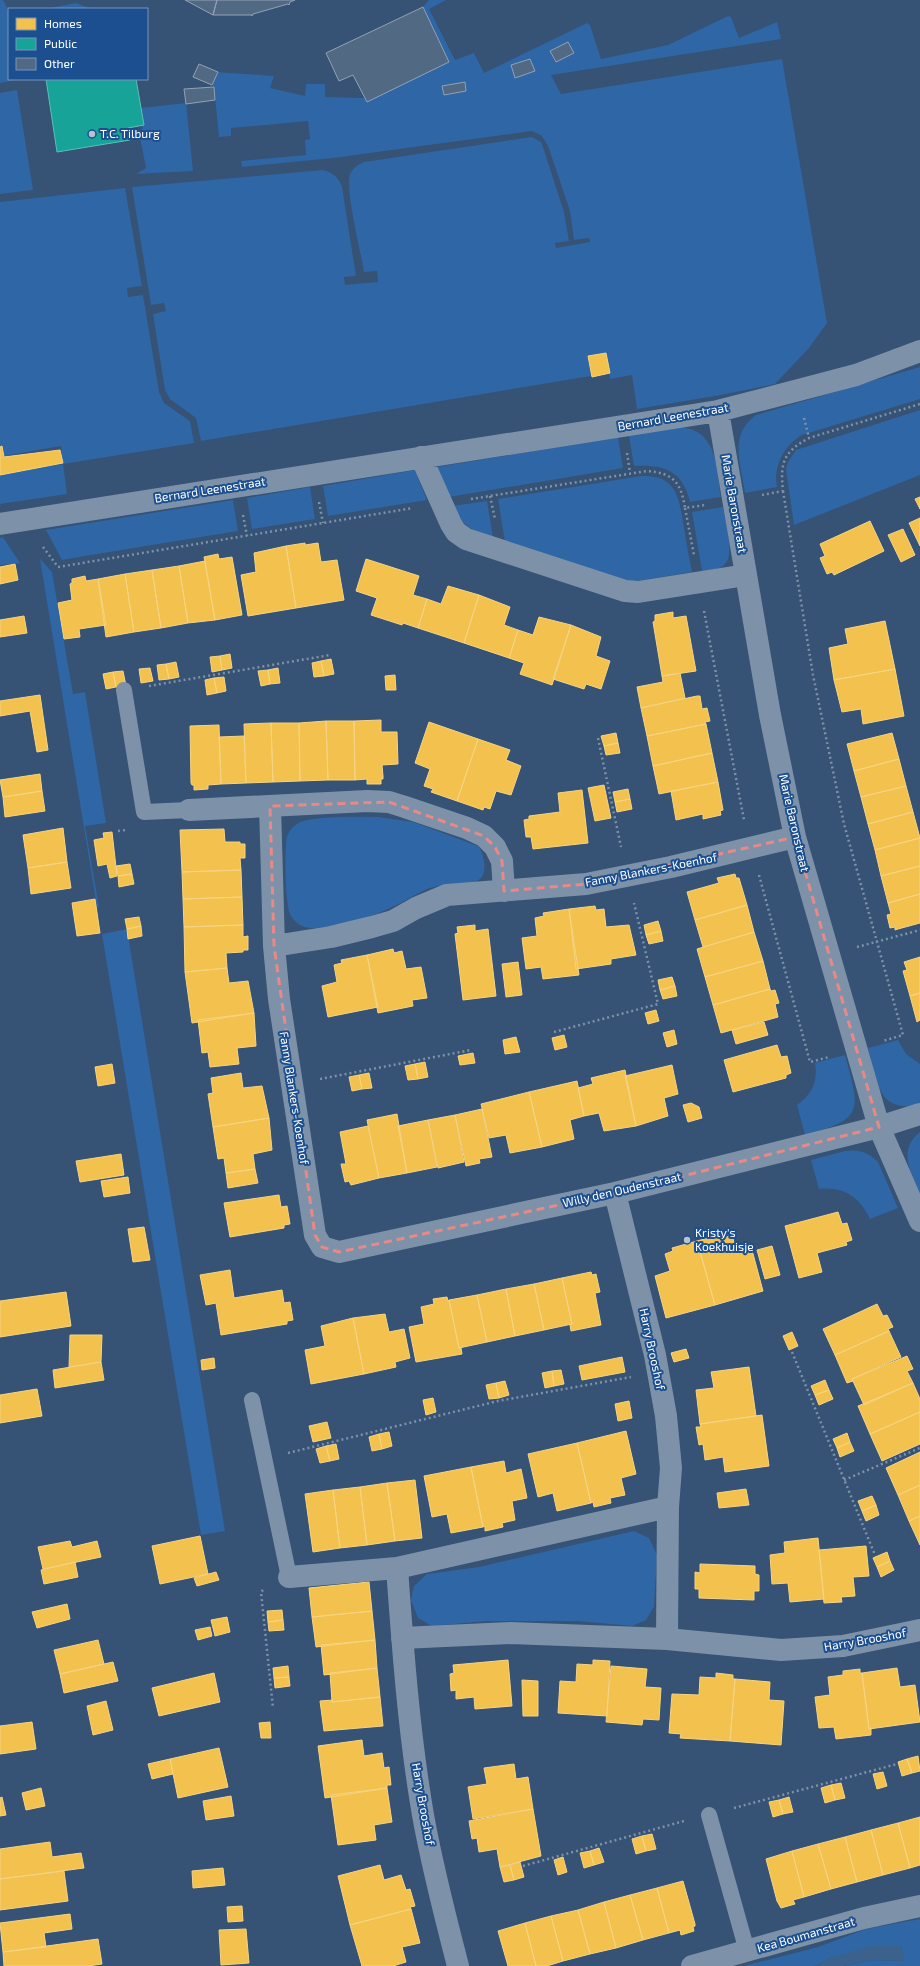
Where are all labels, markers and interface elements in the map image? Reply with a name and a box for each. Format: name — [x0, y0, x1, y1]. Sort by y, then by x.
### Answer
legend — [8, 8, 148, 80]
text: Homes — [44, 16, 82, 30]
text: Public — [44, 36, 77, 50]
text: Other — [44, 56, 75, 70]
place label: T.C. Tilburg — [100, 126, 160, 140]
marker: T.C. Tilburg — [87, 129, 97, 139]
street label: Bernard Leenestraat — [616, 399, 730, 433]
street label: Marie Baronstraat — [719, 454, 751, 555]
street label: Bernard Leenestraat — [153, 473, 267, 505]
street label: Marie Baronstraat — [777, 773, 813, 873]
street label: Fanny Blankers-Koenhof — [584, 849, 718, 889]
street label: Fanny Blankers-Koenhof — [278, 1030, 312, 1166]
street label: Willy den Oudenstraat — [561, 1168, 683, 1209]
place label: Kristy's Koekhuisje — [695, 1225, 754, 1254]
marker: Kristy's Koekhuisje — [682, 1235, 692, 1245]
street label: Harry Brooshof — [637, 1307, 669, 1391]
street label: Harry Brooshof — [823, 1625, 907, 1653]
street label: Harry Brooshof — [410, 1762, 438, 1846]
street label: Kea Boumanstraat — [755, 1913, 857, 1955]

